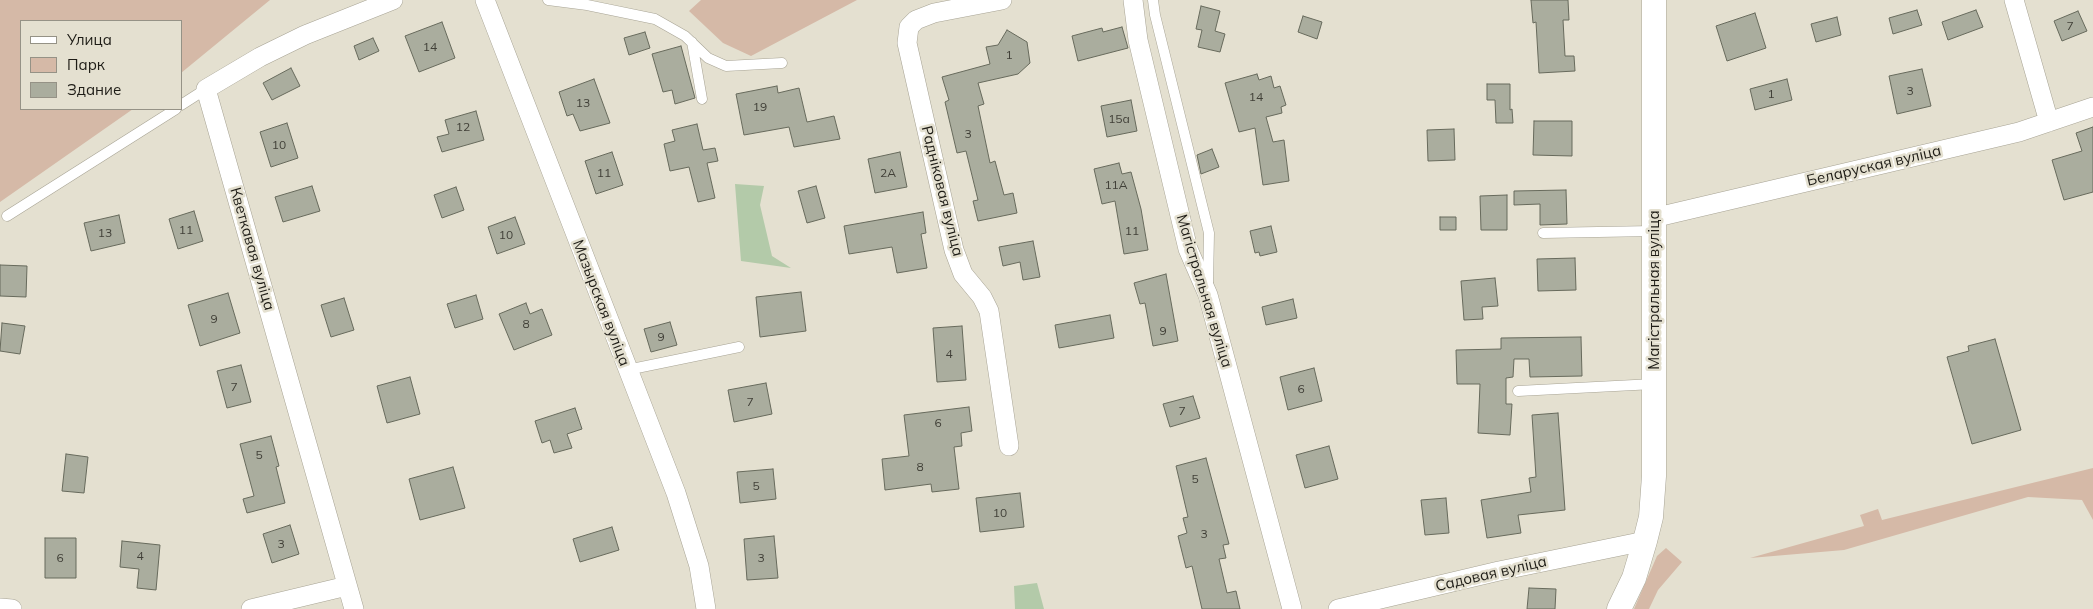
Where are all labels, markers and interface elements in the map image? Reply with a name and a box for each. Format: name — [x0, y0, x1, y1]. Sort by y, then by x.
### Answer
house number: 7 — [2066, 19, 2074, 33]
legend — [20, 20, 182, 110]
text: Улица — [67, 30, 112, 49]
house number: 14 — [423, 40, 437, 54]
house number: 1 — [1005, 48, 1013, 62]
text: Парк — [67, 55, 105, 74]
text: Здание — [67, 80, 121, 99]
house number: 3 — [1906, 84, 1914, 98]
house number: 1 — [1767, 87, 1775, 101]
house number: 14 — [1249, 90, 1263, 104]
house number: 13 — [576, 96, 590, 110]
house number: 19 — [753, 100, 767, 114]
house number: 15а — [1108, 112, 1130, 126]
house number: 12 — [456, 120, 470, 134]
street label: Радніковая вуліца — [917, 124, 967, 258]
house number: 3 — [964, 127, 972, 141]
house number: 10 — [272, 138, 286, 152]
street label: Беларуская вуліца — [1805, 142, 1943, 190]
house number: 11 — [597, 166, 611, 180]
house number: 2А — [880, 166, 896, 180]
house number: 11А — [1104, 178, 1128, 192]
street label: Кветкавая вуліца — [226, 185, 278, 313]
street label: Магістральная вуліца — [1645, 210, 1663, 370]
street label: Магістральная вуліца — [1172, 212, 1236, 370]
house number: 11 — [179, 223, 193, 237]
house number: 11 — [1125, 224, 1139, 238]
house number: 13 — [98, 226, 112, 240]
house number: 10 — [499, 228, 513, 242]
street label: Мазырская вуліца — [569, 237, 633, 369]
house number: 9 — [210, 312, 218, 326]
house number: 8 — [522, 317, 530, 331]
house number: 9 — [1159, 324, 1167, 338]
house number: 9 — [657, 330, 665, 344]
house number: 4 — [945, 347, 953, 361]
house number: 7 — [230, 380, 238, 394]
house number: 6 — [1297, 382, 1305, 396]
house number: 7 — [746, 395, 754, 409]
house number: 7 — [1178, 404, 1186, 418]
house number: 6 — [934, 416, 942, 430]
house number: 5 — [255, 448, 263, 462]
house number: 8 — [916, 460, 924, 474]
house number: 5 — [1191, 472, 1199, 486]
house number: 5 — [752, 479, 760, 493]
house number: 10 — [993, 506, 1007, 520]
house number: 3 — [1200, 527, 1208, 541]
house number: 3 — [277, 537, 285, 551]
house number: 4 — [136, 549, 144, 563]
house number: 6 — [56, 551, 64, 565]
house number: 3 — [757, 551, 765, 565]
street label: Садовая вуліца — [1434, 552, 1548, 596]

